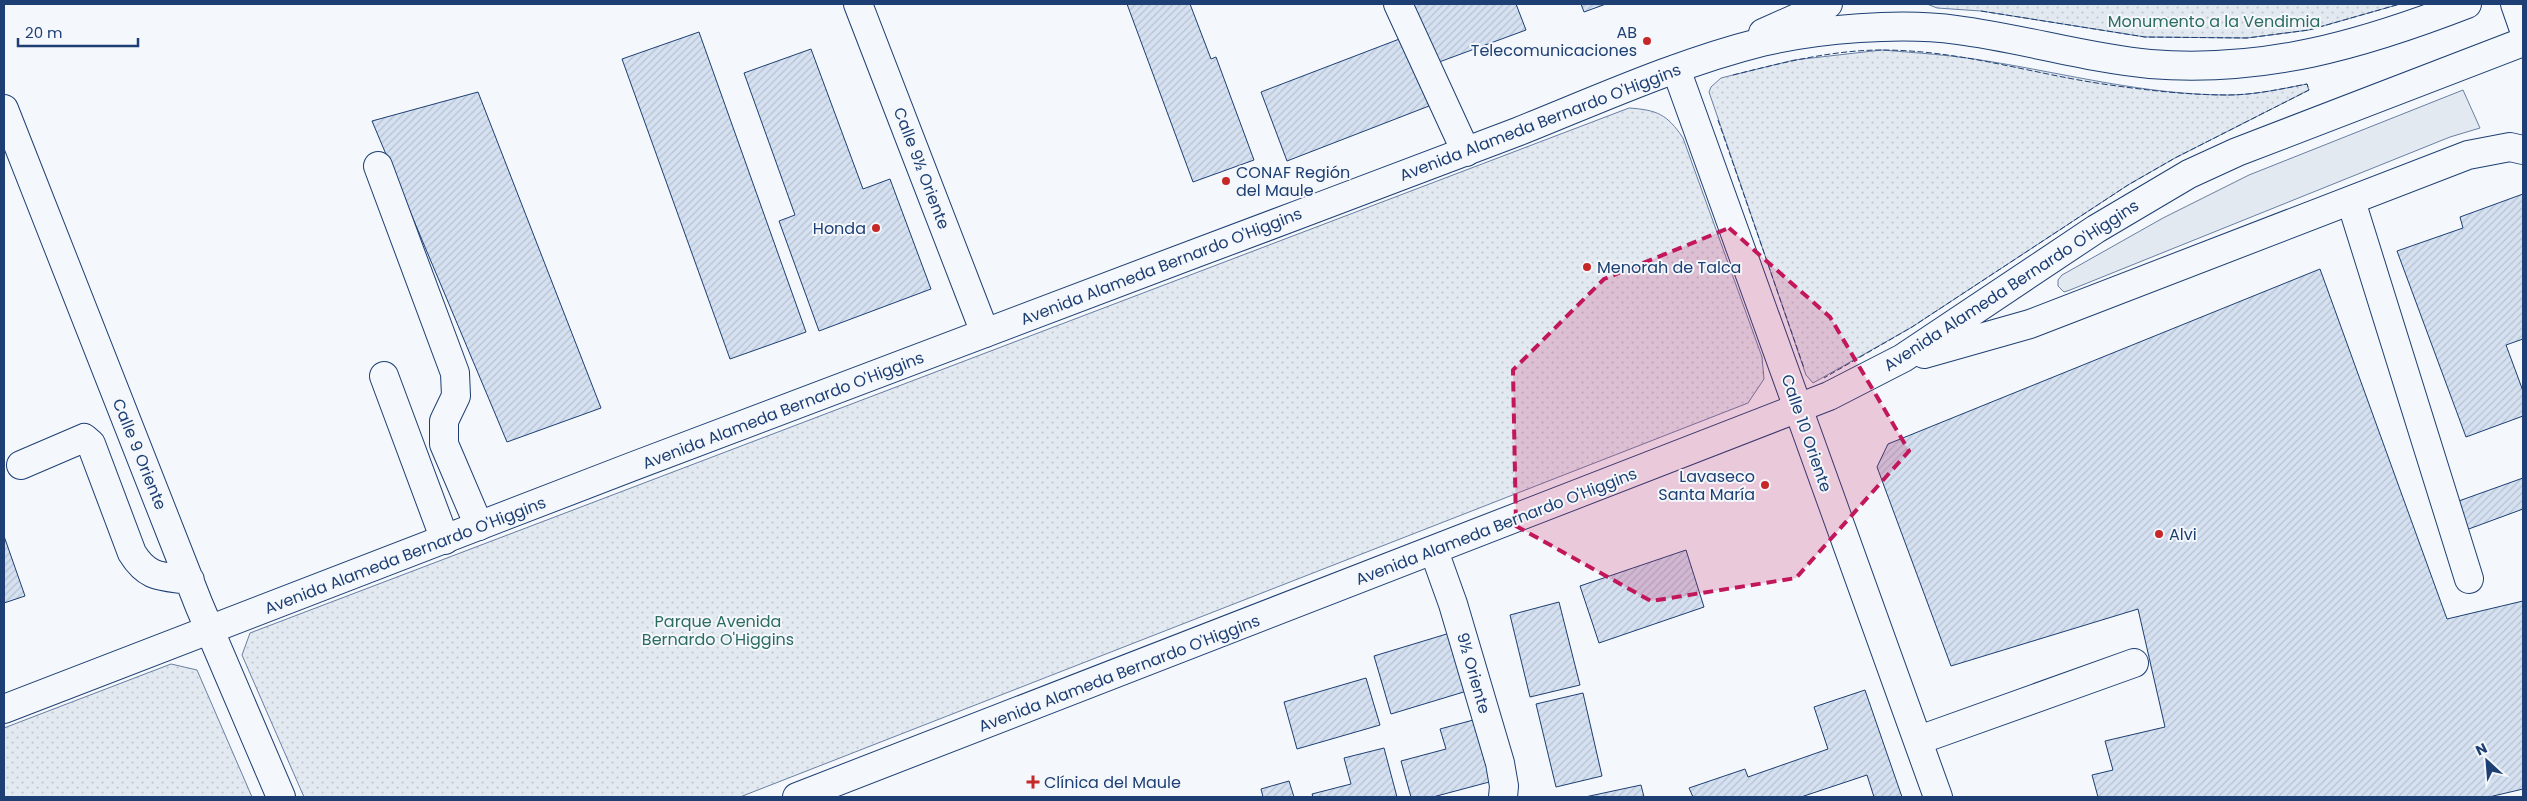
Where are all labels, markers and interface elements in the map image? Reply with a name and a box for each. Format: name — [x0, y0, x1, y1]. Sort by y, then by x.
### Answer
park label: Monumento a la Vendimia — [2108, 10, 2320, 33]
scale bar — [18, 15, 138, 47]
place label: AB Telecomunicaciones — [1471, 21, 1637, 62]
text: 20 m — [25, 22, 63, 43]
marker: AB Telecomunicaciones — [1641, 35, 1653, 47]
street label: Avenida Alameda Bernardo O'Higgins — [1396, 58, 1684, 187]
street label: Calle 9½ Oriente — [888, 104, 955, 232]
place label: CONAF Región del Maule — [1236, 161, 1350, 202]
marker: CONAF Región del Maule — [1220, 175, 1232, 187]
street label: Avenida Alameda Bernardo O'Higgins — [1879, 194, 2143, 377]
street label: Avenida Alameda Bernardo O'Higgins — [1017, 202, 1305, 331]
place label: Honda — [813, 217, 866, 240]
marker: Honda — [870, 222, 882, 234]
place label: Menorah de Talca — [1597, 256, 1741, 279]
marker: Menorah de Talca — [1581, 261, 1593, 273]
street label: Avenida Alameda Bernardo O'Higgins — [639, 346, 927, 475]
street label: Calle 10 Oriente — [1776, 371, 1837, 495]
street label: Calle 9 Oriente — [107, 395, 172, 513]
street label: Avenida Alameda Bernardo O'Higgins — [1352, 462, 1640, 591]
place label: Lavaseco Santa María — [1658, 465, 1755, 506]
marker: Lavaseco Santa María — [1759, 479, 1771, 491]
street label: Avenida Alameda Bernardo O'Higgins — [261, 491, 549, 620]
place label: Alvi — [2169, 523, 2197, 546]
marker: Alvi — [2153, 528, 2165, 540]
street label: Avenida Alameda Bernardo O'Higgins — [975, 609, 1263, 738]
park label: Parque Avenida Bernardo O'Higgins — [642, 610, 794, 651]
street label: 9½ Oriente — [1451, 630, 1496, 717]
north arrow — [2462, 736, 2512, 786]
text: N — [2472, 738, 2490, 761]
place label: Clínica del Maule — [1044, 771, 1181, 794]
marker: Clínica del Maule — [1026, 775, 1040, 789]

